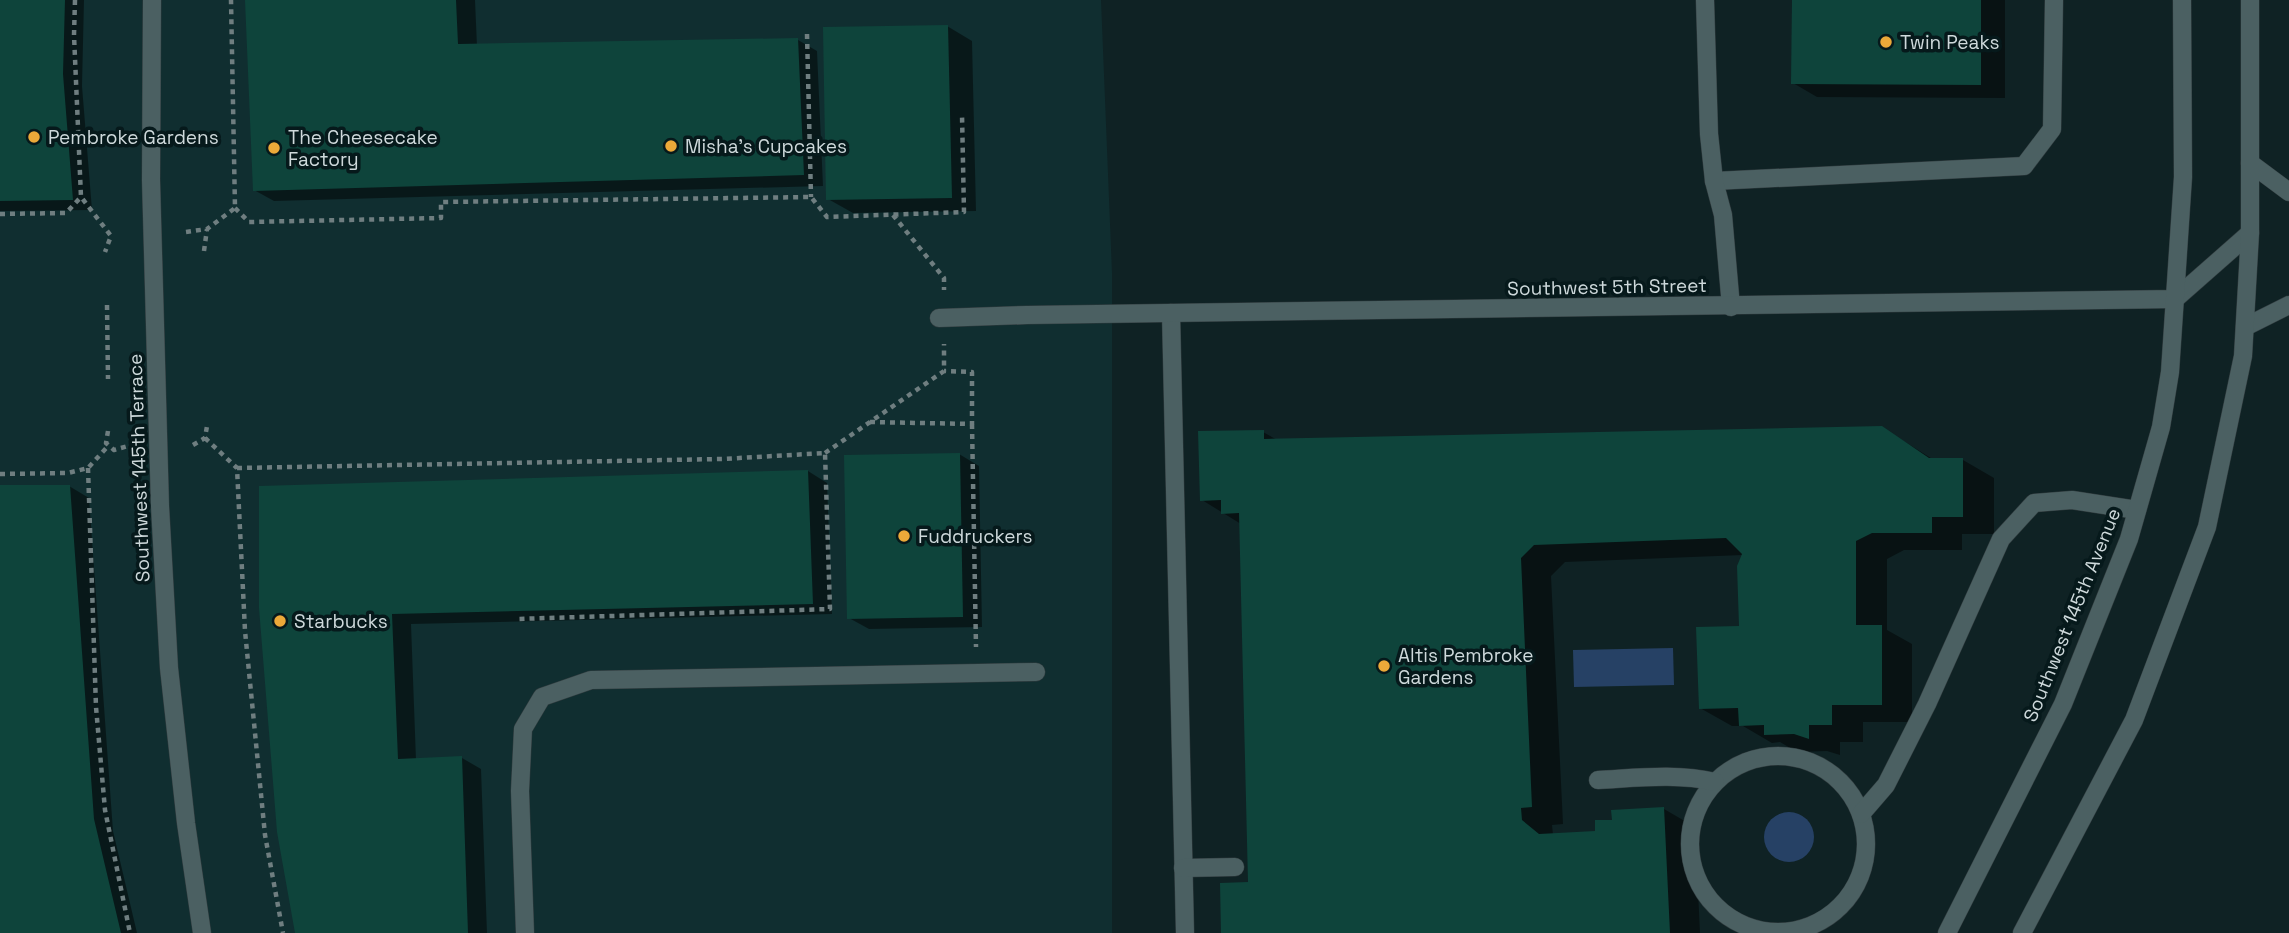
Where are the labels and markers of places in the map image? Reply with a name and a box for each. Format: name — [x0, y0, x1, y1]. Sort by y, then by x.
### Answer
place label: Twin Peaks — [1900, 30, 1999, 55]
marker: Twin Peaks — [1878, 34, 1894, 50]
place label: Pembroke Gardens — [48, 125, 219, 150]
place label: The Cheesecake Factory — [288, 125, 438, 172]
marker: Pembroke Gardens — [26, 129, 42, 145]
place label: Misha's Cupcakes — [685, 134, 847, 159]
marker: Misha's Cupcakes — [663, 138, 679, 154]
marker: The Cheesecake Factory — [266, 140, 282, 156]
place label: Fuddruckers — [918, 524, 1032, 549]
marker: Fuddruckers — [896, 528, 912, 544]
place label: Starbucks — [294, 609, 388, 634]
marker: Starbucks — [272, 613, 288, 629]
place label: Altis Pembroke Gardens — [1398, 643, 1533, 690]
marker: Altis Pembroke Gardens — [1376, 658, 1392, 674]

